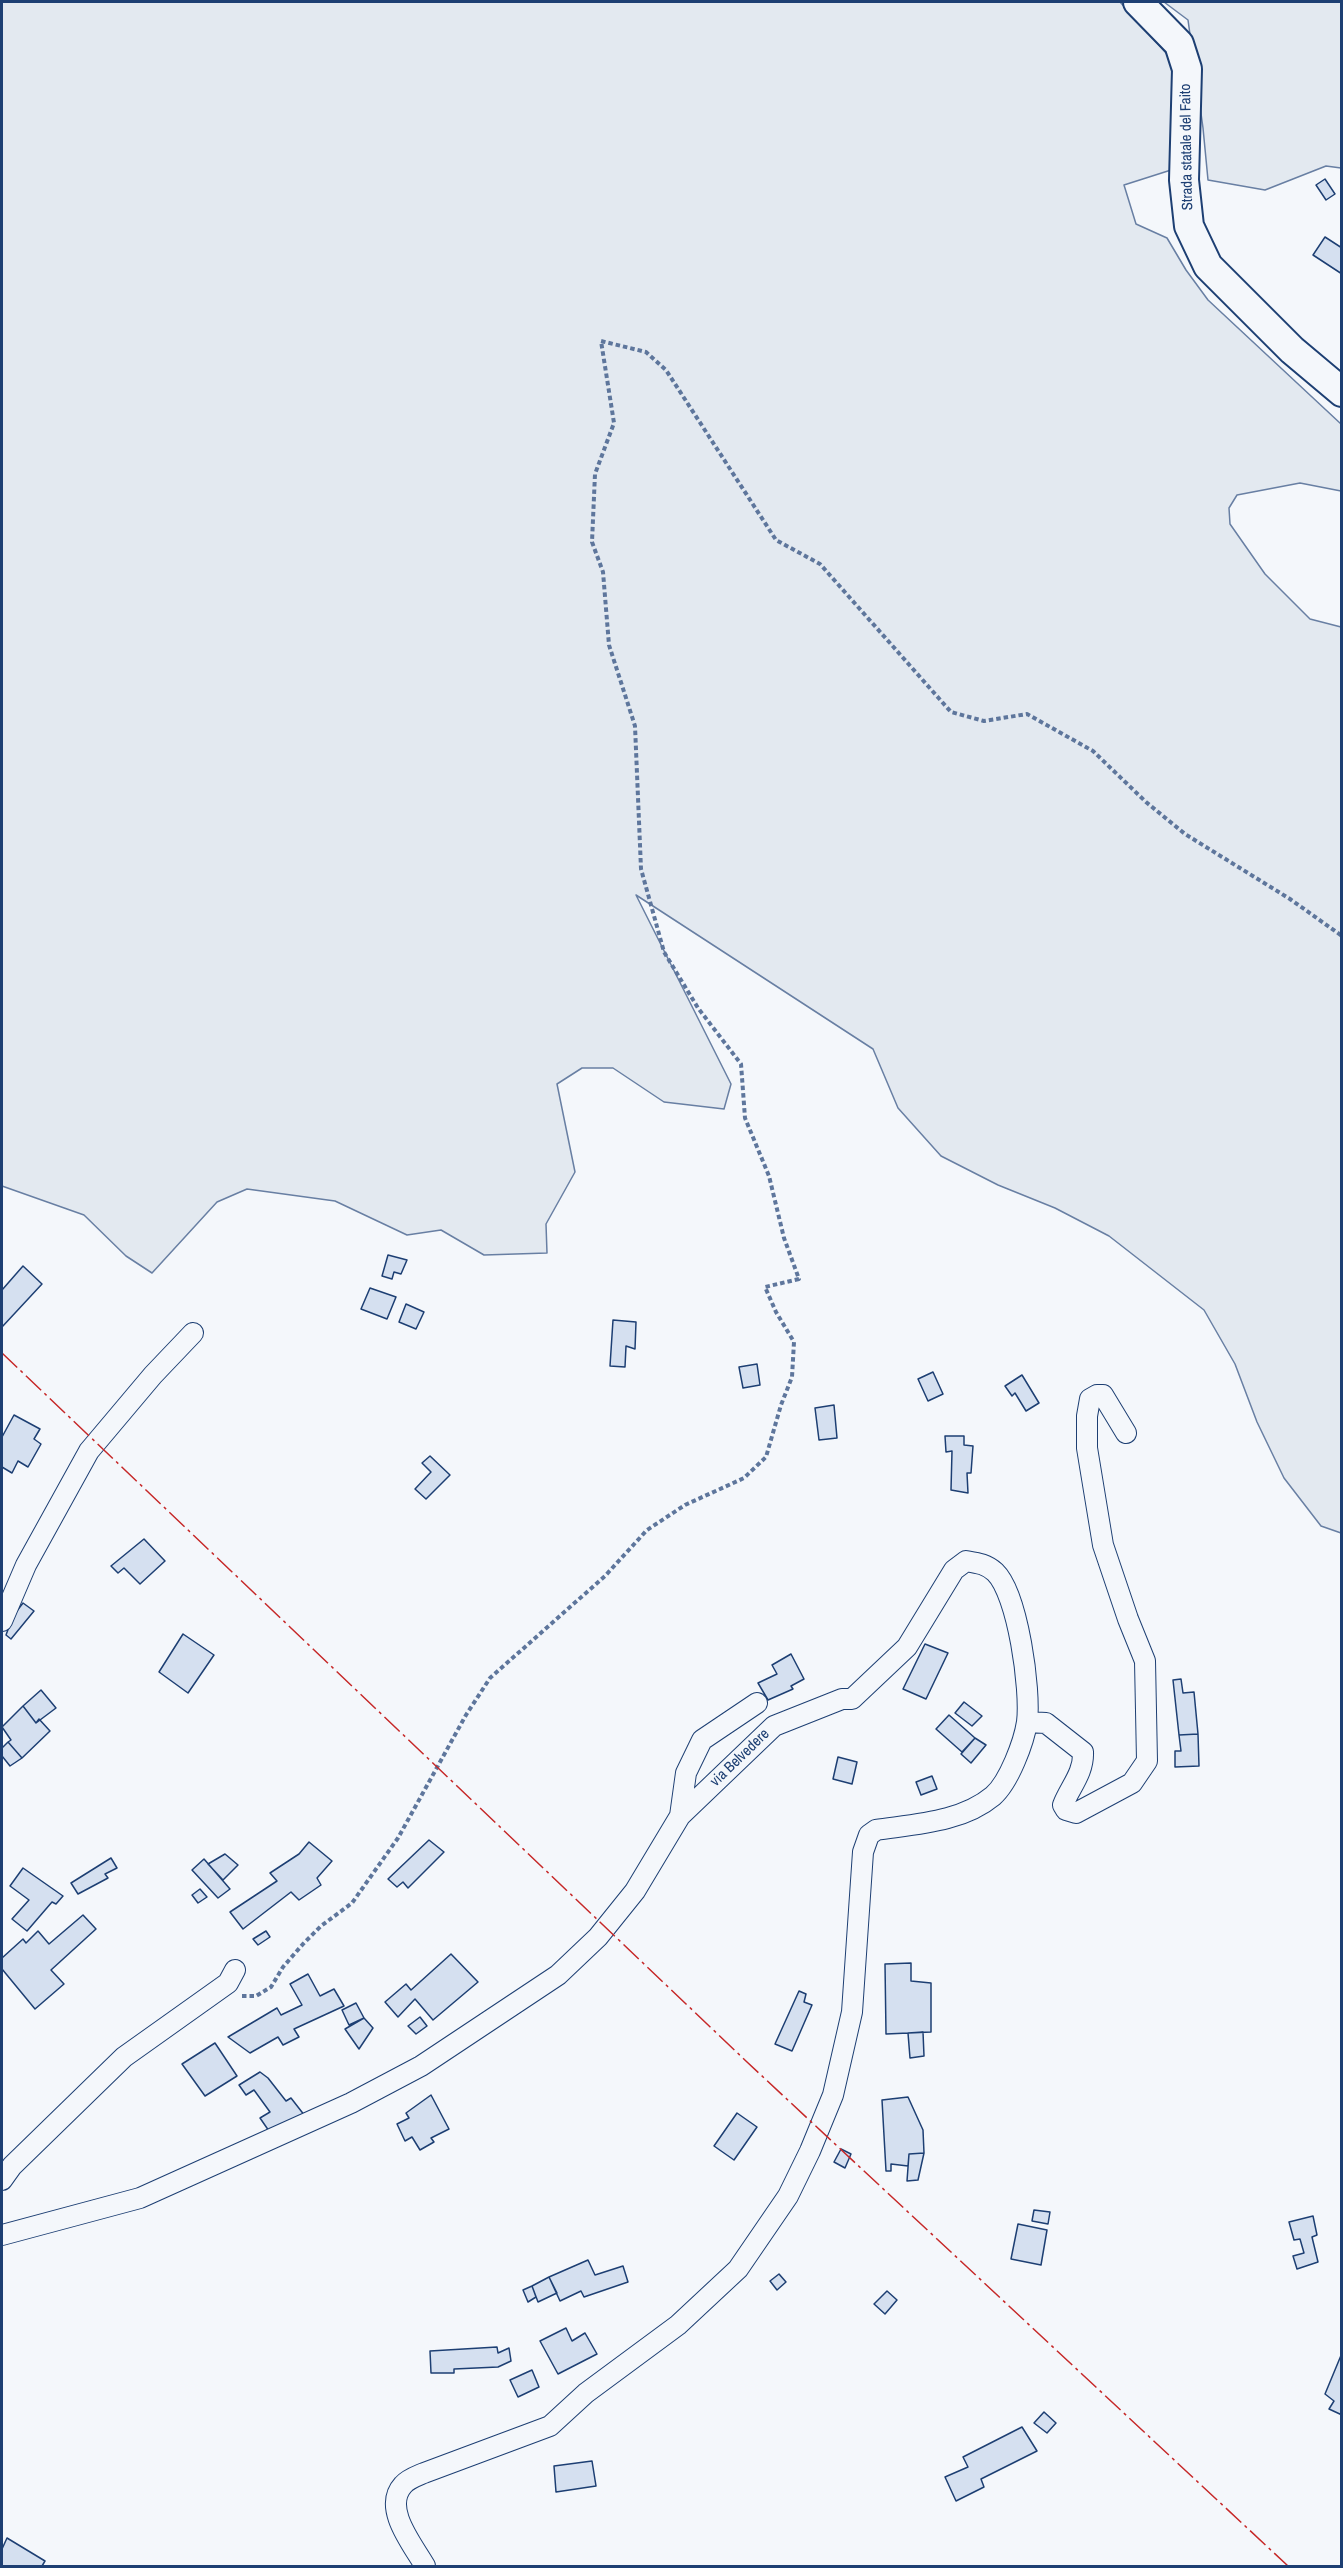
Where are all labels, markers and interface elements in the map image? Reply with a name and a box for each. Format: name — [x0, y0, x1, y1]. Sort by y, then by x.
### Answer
street label: Strada statale del Faito — [1177, 84, 1197, 210]
street label: via Belvedere — [707, 1725, 773, 1791]

